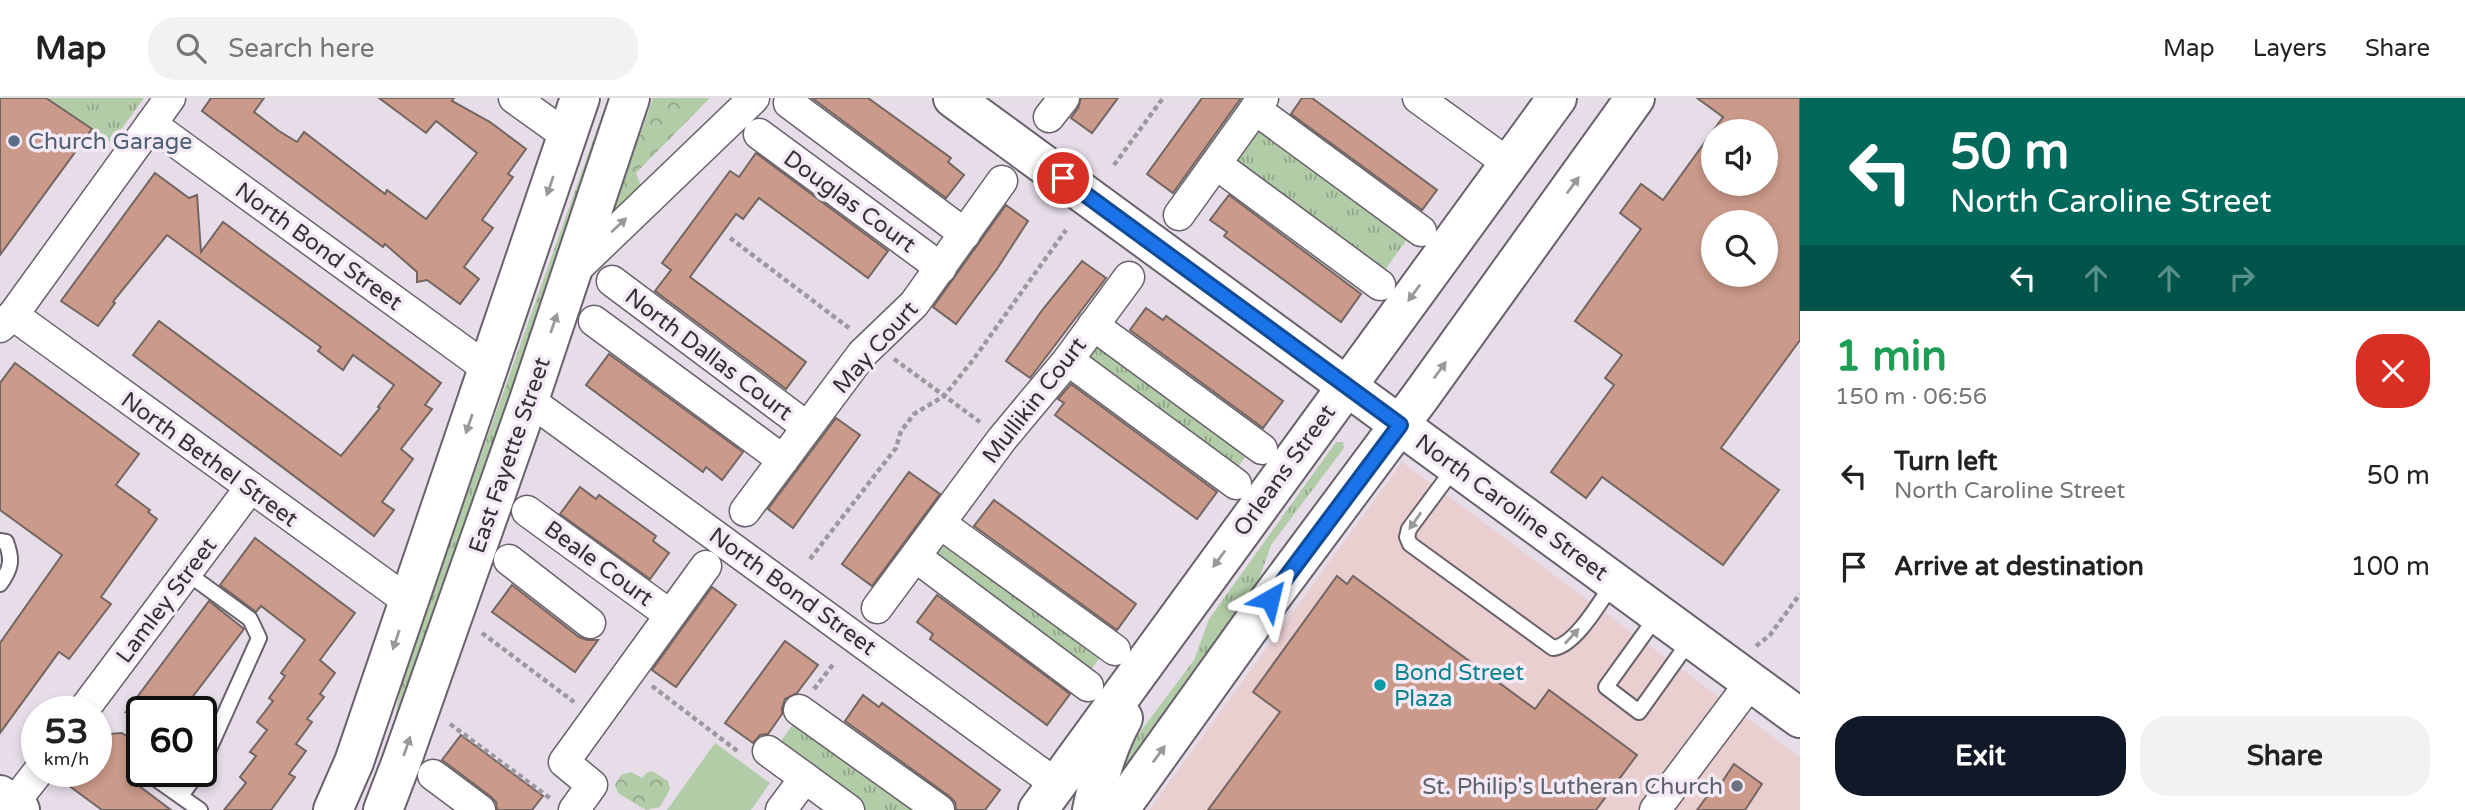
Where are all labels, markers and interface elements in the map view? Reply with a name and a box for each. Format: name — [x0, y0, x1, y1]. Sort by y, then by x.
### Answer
search box — [148, 17, 638, 80]
text: Map — [35, 29, 106, 68]
icon: search — [172, 29, 210, 67]
text: Search here — [228, 33, 374, 64]
text: Map — [2163, 34, 2215, 63]
text: Layers — [2253, 34, 2327, 63]
text: Share — [2365, 34, 2430, 63]
map controls — [1701, 119, 1778, 287]
button: sound — [1701, 119, 1778, 196]
text: 50 m — [1950, 123, 2069, 182]
icon: left — [1835, 126, 1926, 217]
place label: Church Garage — [28, 128, 192, 156]
marker: Church Garage — [6, 133, 22, 149]
street label: Douglas Court — [778, 145, 921, 259]
pin — [1033, 148, 1093, 208]
icon: arrive — [1044, 159, 1082, 197]
one-way arrow — [544, 175, 555, 196]
one-way arrow — [1566, 176, 1580, 194]
street label: North Bond Street — [229, 177, 408, 317]
text: North Caroline Street — [1950, 183, 2272, 221]
button: search — [1701, 210, 1778, 287]
one-way arrow — [610, 218, 627, 234]
icon: left — [2004, 259, 2042, 297]
icon: ahead — [2077, 259, 2115, 297]
icon: ahead — [2150, 259, 2188, 297]
icon: right — [2223, 259, 2261, 297]
street label: North Dallas Court — [619, 283, 798, 427]
one-way arrow — [1408, 284, 1422, 302]
street label: May Court — [827, 296, 925, 400]
one-way arrow — [550, 313, 560, 334]
text: 1 min — [1835, 331, 1947, 382]
street label: Mullikin Court — [977, 332, 1093, 469]
button: close — [2356, 334, 2430, 408]
street label: East Fayette Street — [463, 353, 557, 557]
one-way arrow — [1433, 361, 1447, 379]
text: 150 m · 06:56 — [1835, 383, 1987, 411]
street label: North Bethel Street — [116, 386, 303, 534]
street label: Orleans Street — [1228, 399, 1342, 542]
one-way arrow — [463, 414, 474, 435]
street label: North Caroline Street — [1410, 429, 1613, 587]
text: Turn left — [1894, 446, 1997, 477]
icon: left — [1835, 457, 1873, 495]
text: 50 m — [2367, 460, 2430, 491]
text: North Caroline Street — [1894, 477, 2125, 505]
one-way arrow — [1408, 512, 1422, 530]
street label: Beale Court — [539, 515, 658, 613]
street label: North Bond Street — [703, 522, 882, 662]
street label: Lamley Street — [110, 532, 223, 669]
icon: arrive — [1835, 548, 1873, 586]
one-way arrow — [1212, 550, 1226, 568]
text: Arrive at destination — [1894, 551, 2144, 582]
text: 100 m — [2350, 551, 2430, 582]
position arrow — [1233, 562, 1307, 636]
one-way arrow — [1564, 628, 1580, 645]
one-way arrow — [390, 629, 400, 650]
place label: Bond Street Plaza — [1394, 659, 1524, 713]
marker: Bond Street Plaza — [1372, 677, 1388, 693]
speed limit sign: 60 — [126, 696, 217, 787]
text: 53 — [45, 711, 88, 753]
button: Exit — [1835, 716, 2126, 796]
button: Share — [2140, 716, 2430, 796]
one-way arrow — [402, 736, 413, 757]
one-way arrow — [1151, 746, 1166, 764]
text: km/h — [44, 748, 89, 770]
place label: St. Philip's Lutheran Church — [1422, 773, 1723, 801]
marker: St. Philip's Lutheran Church — [1729, 778, 1745, 794]

